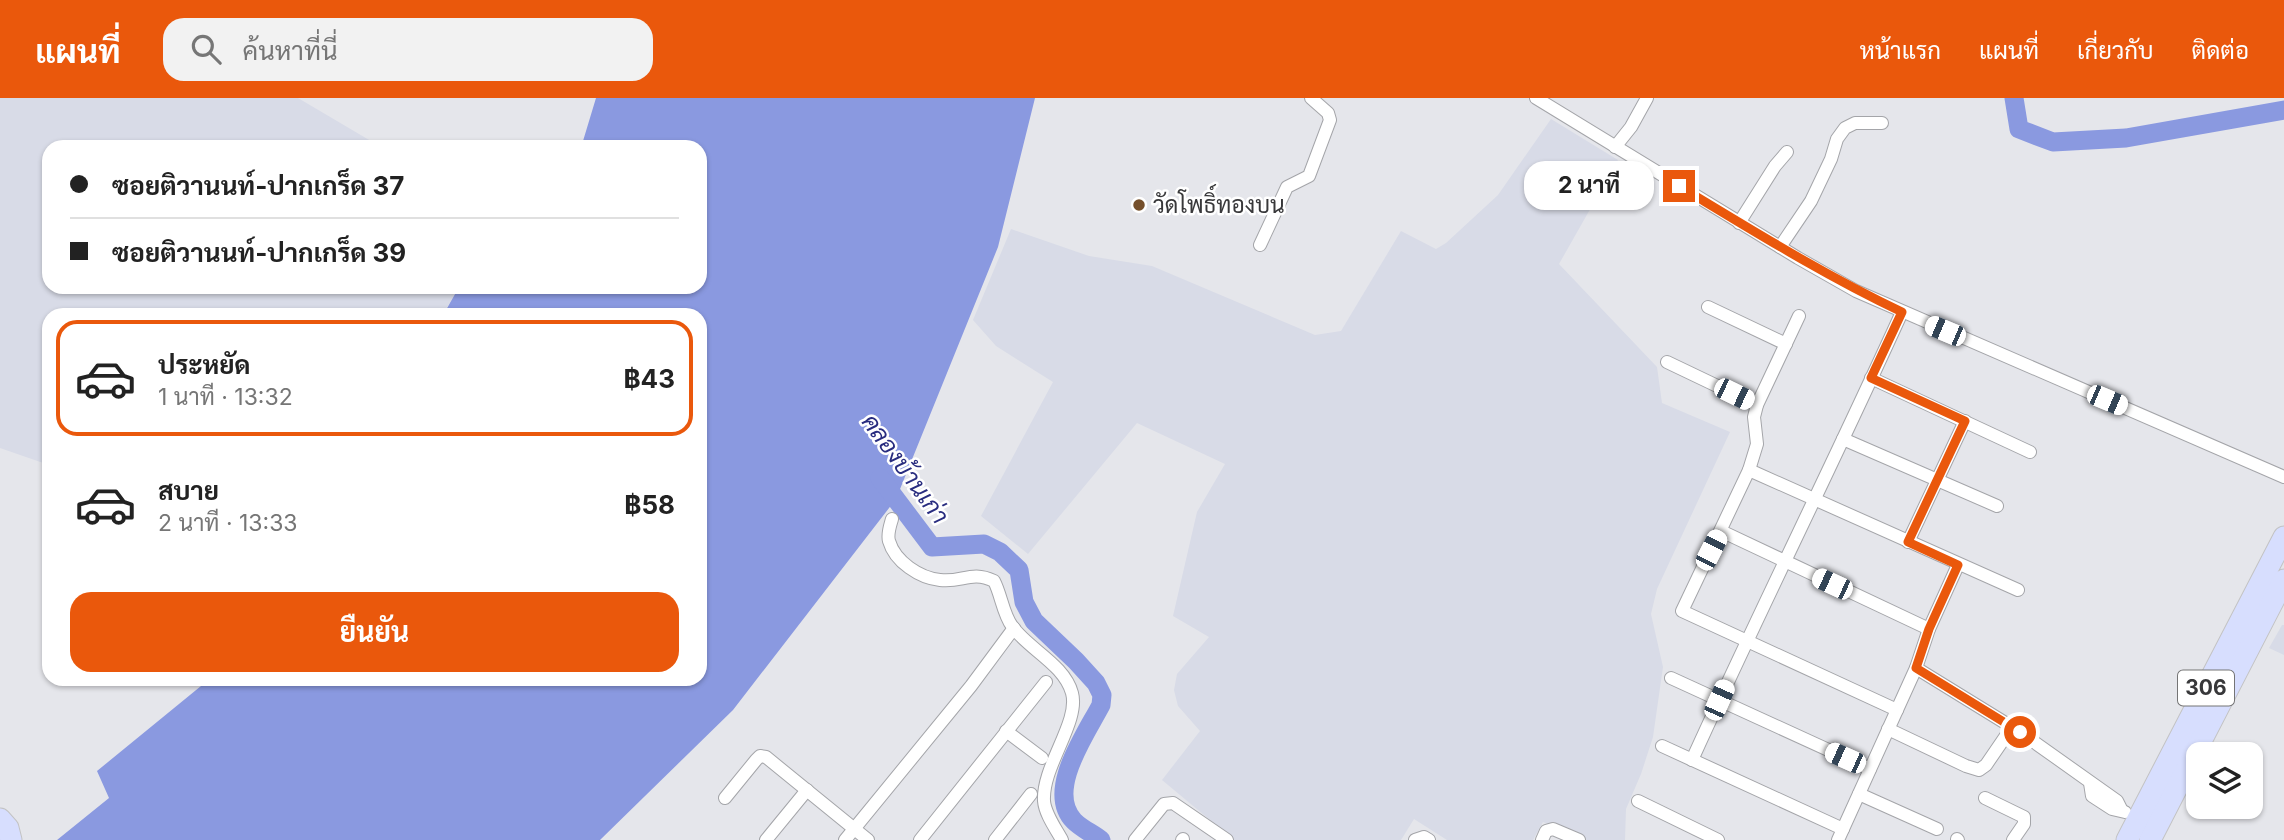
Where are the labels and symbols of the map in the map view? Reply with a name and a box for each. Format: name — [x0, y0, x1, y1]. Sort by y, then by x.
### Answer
callout: 2 นาที — [1525, 162, 1654, 210]
route end — [1663, 170, 1695, 202]
place label: วัดโพธิ์ทองบน — [1153, 183, 1285, 219]
marker: วัดโพธิ์ทองบน — [1131, 197, 1147, 213]
car — [1922, 313, 1969, 349]
car — [1711, 375, 1758, 413]
car — [2084, 382, 2131, 418]
water label: คลองบ้านเก่า — [856, 408, 955, 529]
car — [1693, 527, 1730, 573]
car — [1809, 566, 1856, 602]
road number: 306 — [2178, 670, 2234, 706]
car — [1701, 677, 1738, 723]
route start — [2004, 716, 2036, 748]
car — [1822, 740, 1869, 776]

